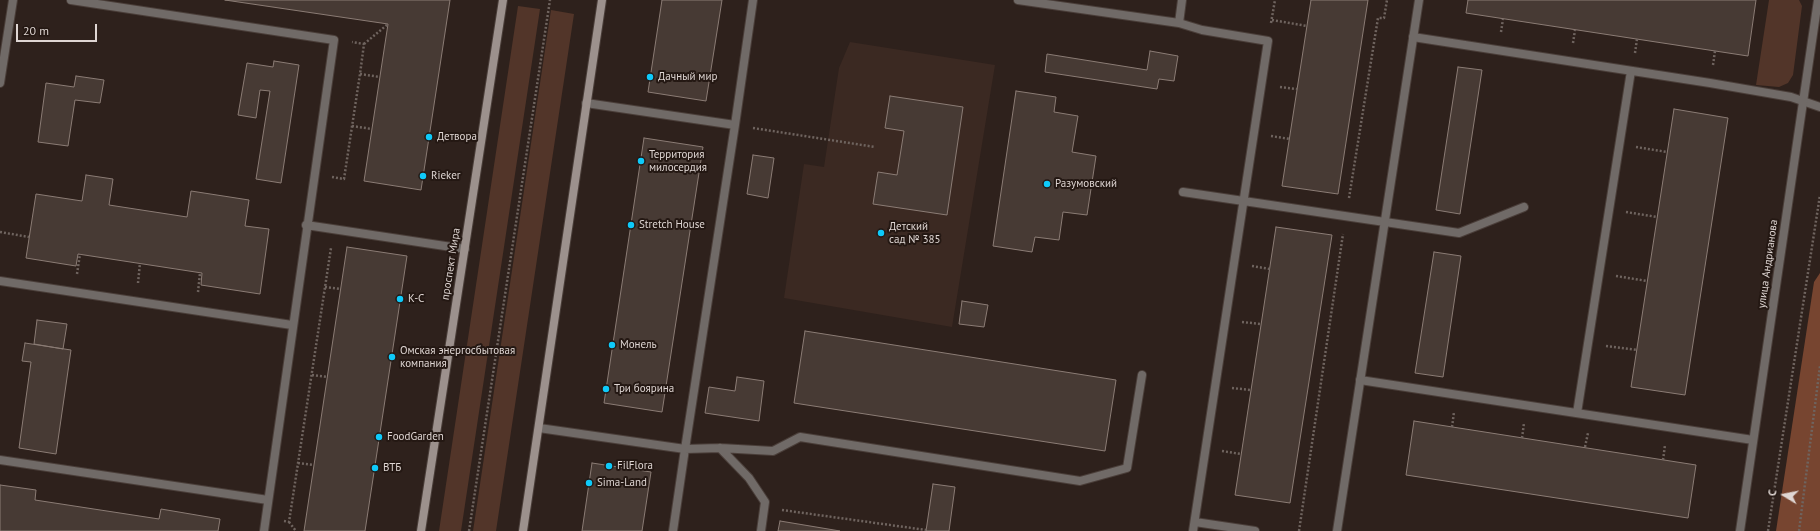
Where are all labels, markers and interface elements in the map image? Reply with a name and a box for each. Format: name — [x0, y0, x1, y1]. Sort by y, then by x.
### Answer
scale bar — [18, 16, 99, 42]
text: 20 m — [23, 23, 49, 38]
place label: Дачный мир — [658, 70, 717, 84]
marker: Дачный мир — [645, 72, 655, 82]
place label: Детвора — [437, 130, 477, 144]
marker: Детвора — [424, 132, 434, 142]
place label: Территория милосердия — [649, 148, 707, 174]
marker: Территория милосердия — [636, 156, 646, 166]
place label: Rieker — [431, 169, 461, 183]
marker: Rieker — [418, 171, 428, 181]
place label: Разумовский — [1055, 177, 1117, 191]
marker: Разумовский — [1042, 179, 1052, 189]
place label: Stretch House — [639, 218, 705, 232]
street label: улица Андрианова — [1755, 219, 1781, 309]
marker: Stretch House — [626, 220, 636, 230]
place label: Детский сад № 385 — [889, 220, 940, 246]
street label: проспект Мира — [439, 227, 463, 301]
marker: Детский сад № 385 — [876, 228, 886, 238]
place label: К-С — [408, 292, 424, 306]
marker: К-С — [395, 294, 405, 304]
place label: Монель — [620, 338, 657, 352]
marker: Монель — [607, 340, 617, 350]
place label: Омская энергосбытовая компания — [400, 344, 515, 370]
marker: Омская энергосбытовая компания — [387, 352, 397, 362]
place label: Три боярина — [614, 382, 674, 396]
marker: Три боярина — [601, 384, 611, 394]
place label: FoodGarden — [387, 430, 444, 444]
marker: FoodGarden — [374, 432, 384, 442]
place label: FilFlora — [617, 459, 653, 473]
place label: ВТБ — [383, 461, 401, 475]
marker: FilFlora — [604, 461, 614, 471]
marker: ВТБ — [370, 463, 380, 473]
north arrow — [1764, 475, 1804, 515]
place label: Sima-Land — [597, 476, 647, 490]
marker: Sima-Land — [584, 478, 594, 488]
text: С — [1765, 489, 1780, 497]

